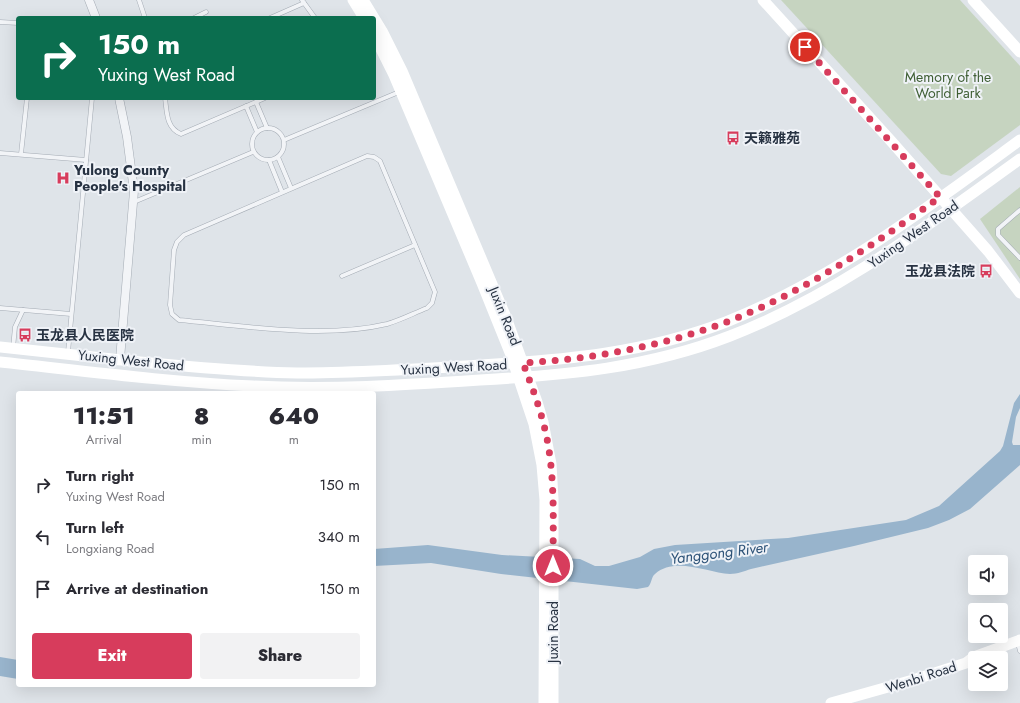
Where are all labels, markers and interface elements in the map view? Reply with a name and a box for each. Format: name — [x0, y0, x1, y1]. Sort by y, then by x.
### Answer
text: 150 m — [98, 24, 180, 65]
pin — [788, 30, 822, 64]
icon: right — [32, 32, 84, 84]
icon: arrive — [794, 36, 816, 58]
text: Yuxing West Road — [98, 62, 235, 88]
park label: Memory of the World Park — [905, 67, 991, 103]
place label: 天籁雅苑 — [744, 128, 800, 148]
bus stop icon: 天籁雅苑 — [725, 130, 741, 146]
place label: Yulong County People's Hospital — [73, 160, 186, 196]
hospital icon: Yulong County People's Hospital — [55, 170, 71, 186]
street label: Yuxing West Road — [864, 195, 962, 273]
place label: 玉龙县法院 — [905, 261, 975, 281]
bus stop icon: 玉龙县法院 — [978, 263, 994, 279]
street label: Juxin Road — [483, 282, 526, 348]
place label: 玉龙县人民医院 — [36, 325, 134, 345]
bus stop icon: 玉龙县人民医院 — [17, 327, 33, 343]
street label: Yuxing West Road — [77, 344, 185, 376]
street label: Yuxing West Road — [400, 354, 508, 380]
text: 11:51 — [73, 398, 135, 433]
text: 8 — [194, 398, 209, 433]
text: 640 — [269, 398, 319, 433]
text: Arrival — [86, 430, 122, 449]
text: min — [191, 430, 212, 449]
text: m — [289, 430, 299, 449]
text: Turn right — [66, 465, 134, 487]
icon: right — [32, 474, 54, 496]
text: 150 m — [320, 474, 360, 496]
text: Yuxing West Road — [66, 487, 165, 506]
text: Turn left — [66, 517, 124, 539]
icon: left — [32, 526, 54, 548]
text: 340 m — [318, 526, 360, 548]
water label: Yanggong River — [669, 536, 770, 570]
text: Longxiang Road — [66, 539, 154, 558]
position arrow — [532, 545, 574, 587]
map controls — [968, 555, 1008, 691]
button: sound — [968, 555, 1008, 595]
icon: arrive — [32, 578, 54, 600]
text: Arrive at destination — [66, 578, 208, 600]
text: 150 m — [320, 578, 360, 600]
street label: Juxin Road — [543, 601, 563, 665]
button: search — [968, 603, 1008, 643]
button: Exit — [32, 633, 192, 679]
button: Share — [200, 633, 360, 679]
button: layers — [968, 651, 1008, 691]
street label: Wenbi Road — [883, 656, 959, 698]

